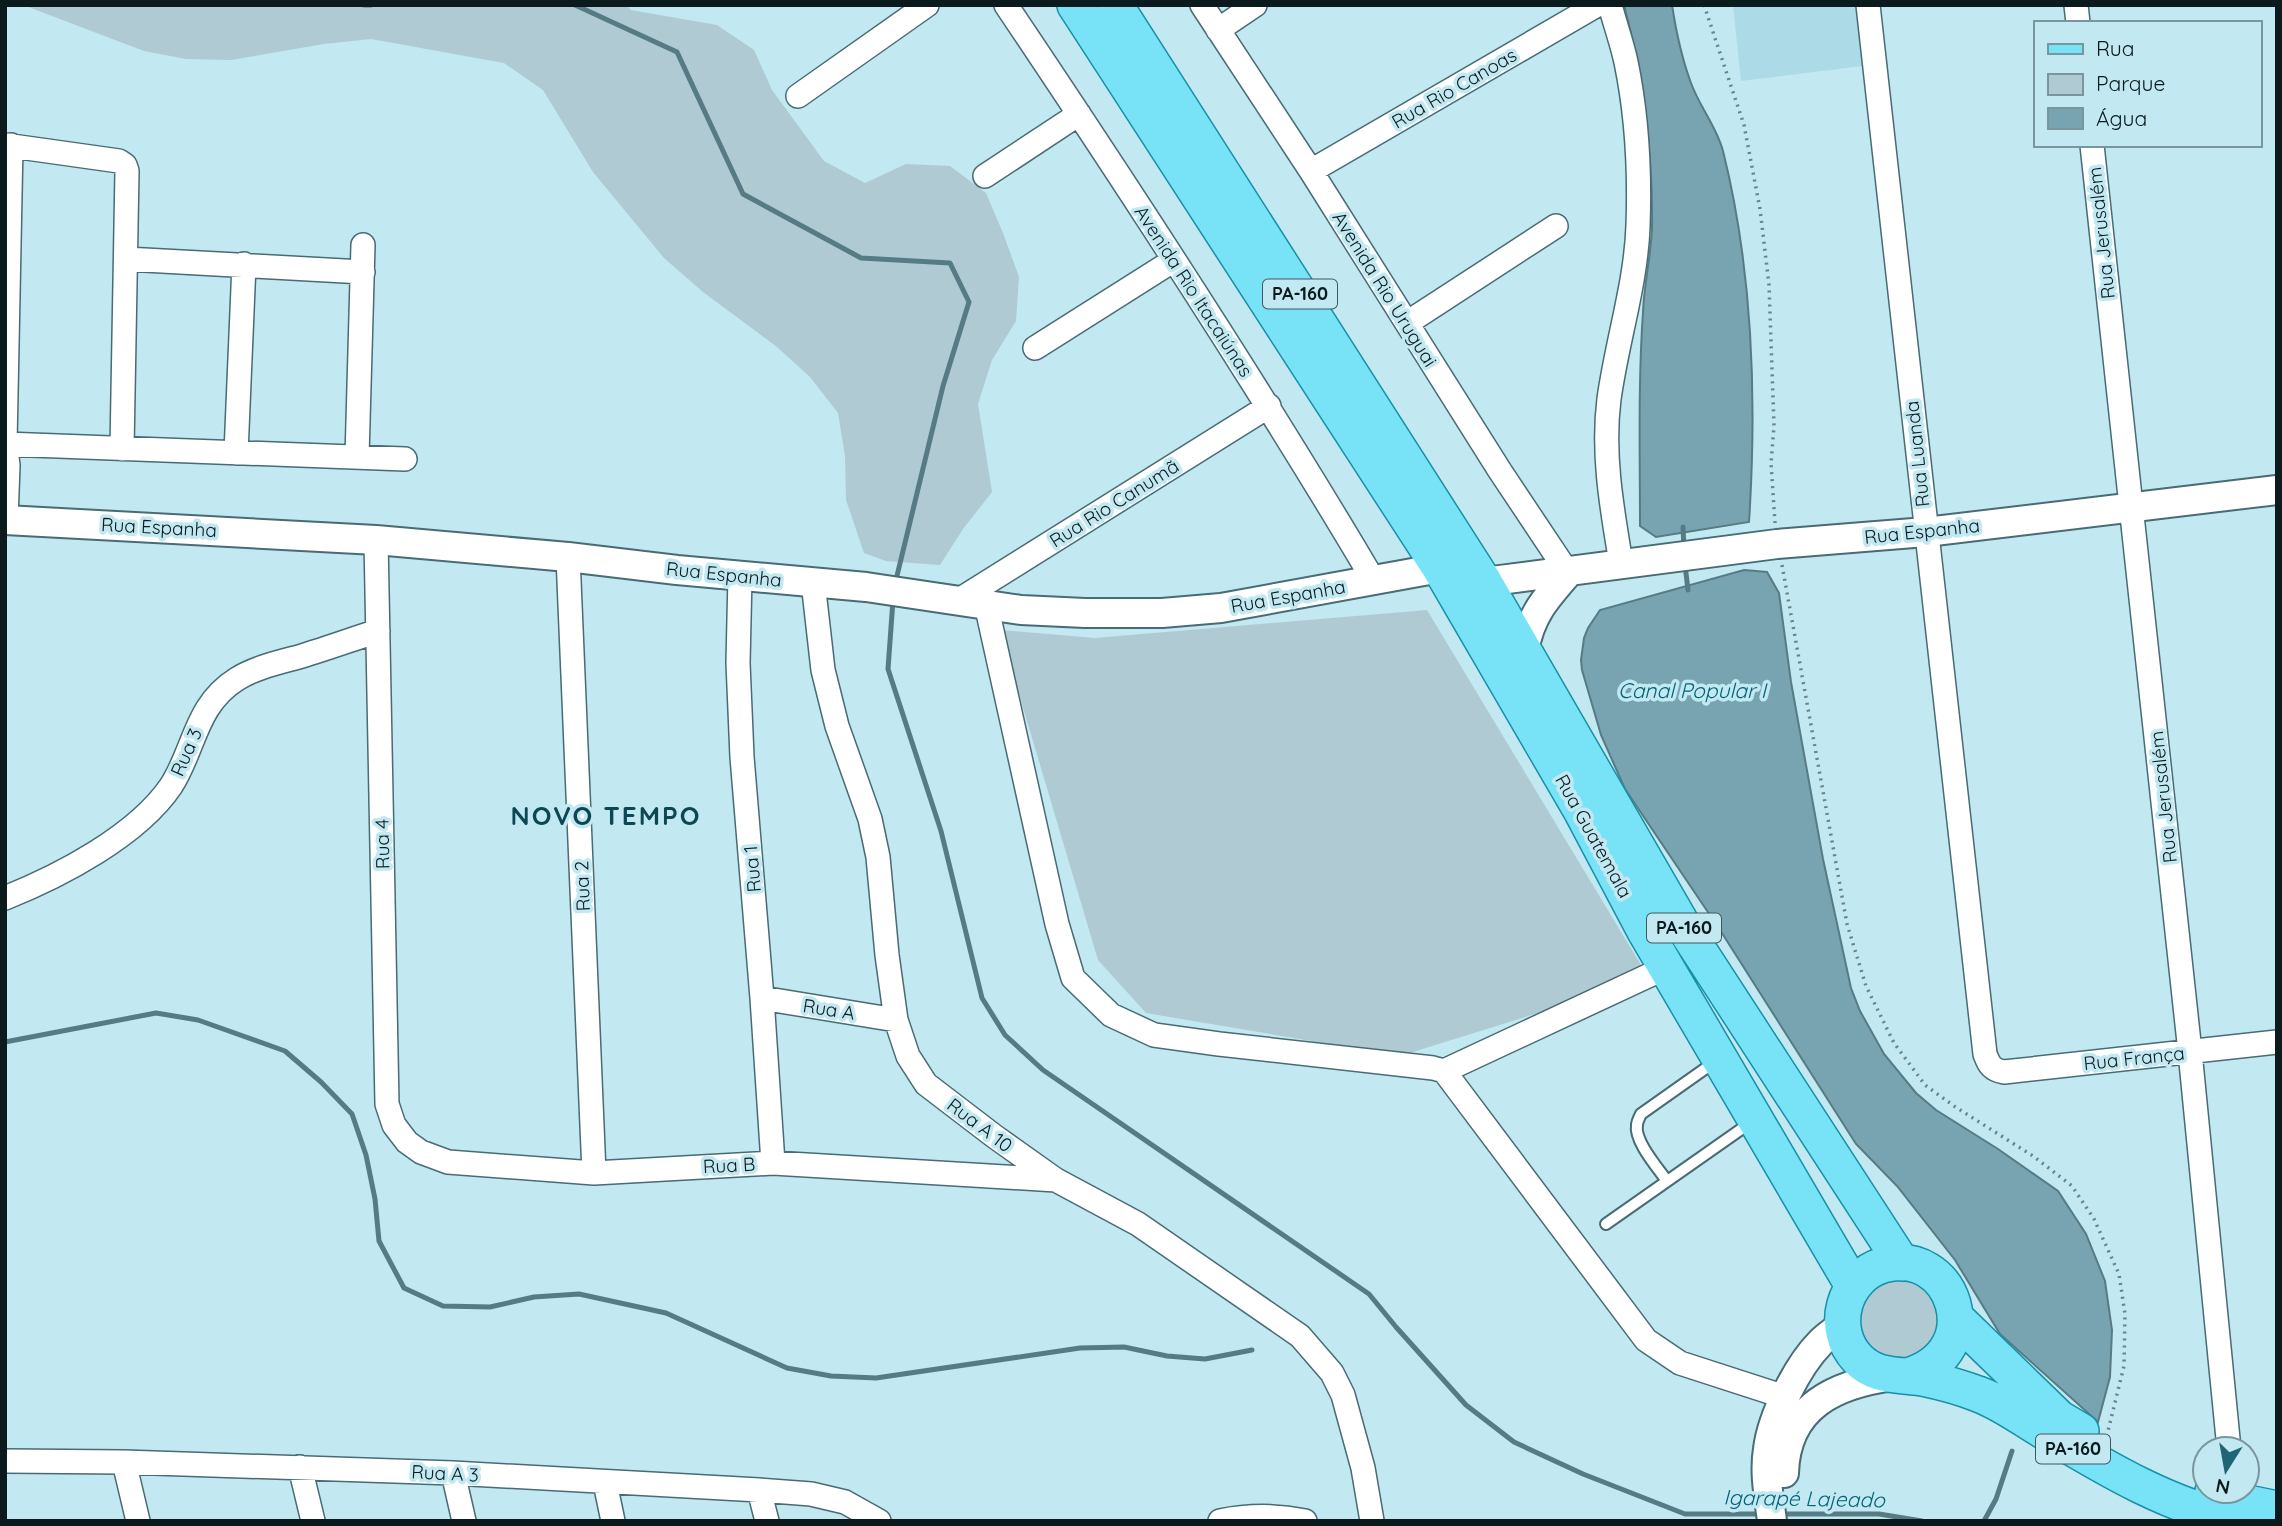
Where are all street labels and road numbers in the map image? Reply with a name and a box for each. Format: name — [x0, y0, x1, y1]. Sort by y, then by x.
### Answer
street label: Rua Rio Canoas — [1387, 42, 1521, 133]
street label: Rua Jerusalém — [2082, 166, 2120, 300]
street label: Avenida Rio Itacaiúnas — [1130, 201, 1258, 381]
street label: Avenida Rio Uruguai — [1327, 207, 1443, 371]
road number: PA-160 — [1263, 280, 1337, 308]
street label: Rua Luanda — [1899, 400, 1935, 508]
street label: Rua Rio Canumã — [1045, 454, 1183, 552]
street label: Rua Espanha — [100, 512, 218, 542]
street label: Rua Espanha — [1863, 513, 1981, 549]
street label: Rua Espanha — [665, 556, 783, 592]
street label: Rua Espanha — [1229, 574, 1347, 618]
street label: Rua 3 — [165, 724, 207, 780]
street label: Rua Jerusalém — [2144, 730, 2182, 864]
street label: Rua Guatemala — [1550, 770, 1638, 902]
street label: Rua 4 — [370, 819, 394, 869]
street label: Rua 1 — [738, 844, 766, 894]
street label: Rua 2 — [569, 860, 595, 912]
road number: PA-160 — [1647, 914, 1721, 943]
street label: Rua A — [801, 993, 857, 1025]
street label: Rua França — [2082, 1041, 2186, 1075]
street label: Rua A 10 — [942, 1093, 1018, 1157]
street label: Rua B — [702, 1152, 756, 1178]
road number: PA-160 — [2036, 1434, 2110, 1464]
street label: Rua A 3 — [411, 1459, 479, 1487]

